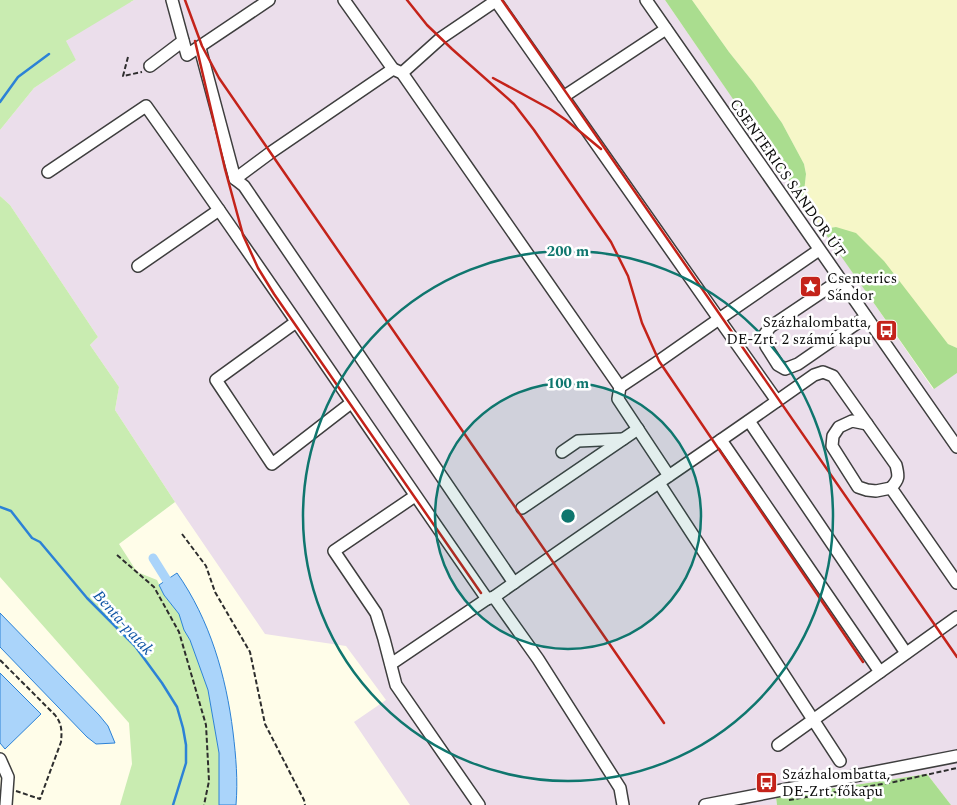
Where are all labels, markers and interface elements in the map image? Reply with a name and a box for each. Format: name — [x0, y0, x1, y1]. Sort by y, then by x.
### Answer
street label: CSENTERICS SÁNDOR ÚT — [724, 94, 851, 263]
text: 200 m — [547, 240, 590, 263]
place label: Csenterics Sándor — [827, 267, 897, 307]
place icon: Csenterics Sándor — [799, 275, 823, 299]
place label: Százhalombatta, DE-Zrt. 2 számú kapu — [726, 311, 871, 351]
bus stop icon: Százhalombatta, DE-Zrt. 2 számú kapu — [875, 319, 899, 343]
text: 100 m — [547, 372, 590, 395]
centre of rings — [559, 507, 577, 525]
water label: Benta-patak — [87, 585, 160, 661]
place label: Százhalombatta, DE-Zrt. főkapu — [782, 763, 891, 803]
bus stop icon: Százhalombatta, DE-Zrt. főkapu — [754, 771, 778, 795]

